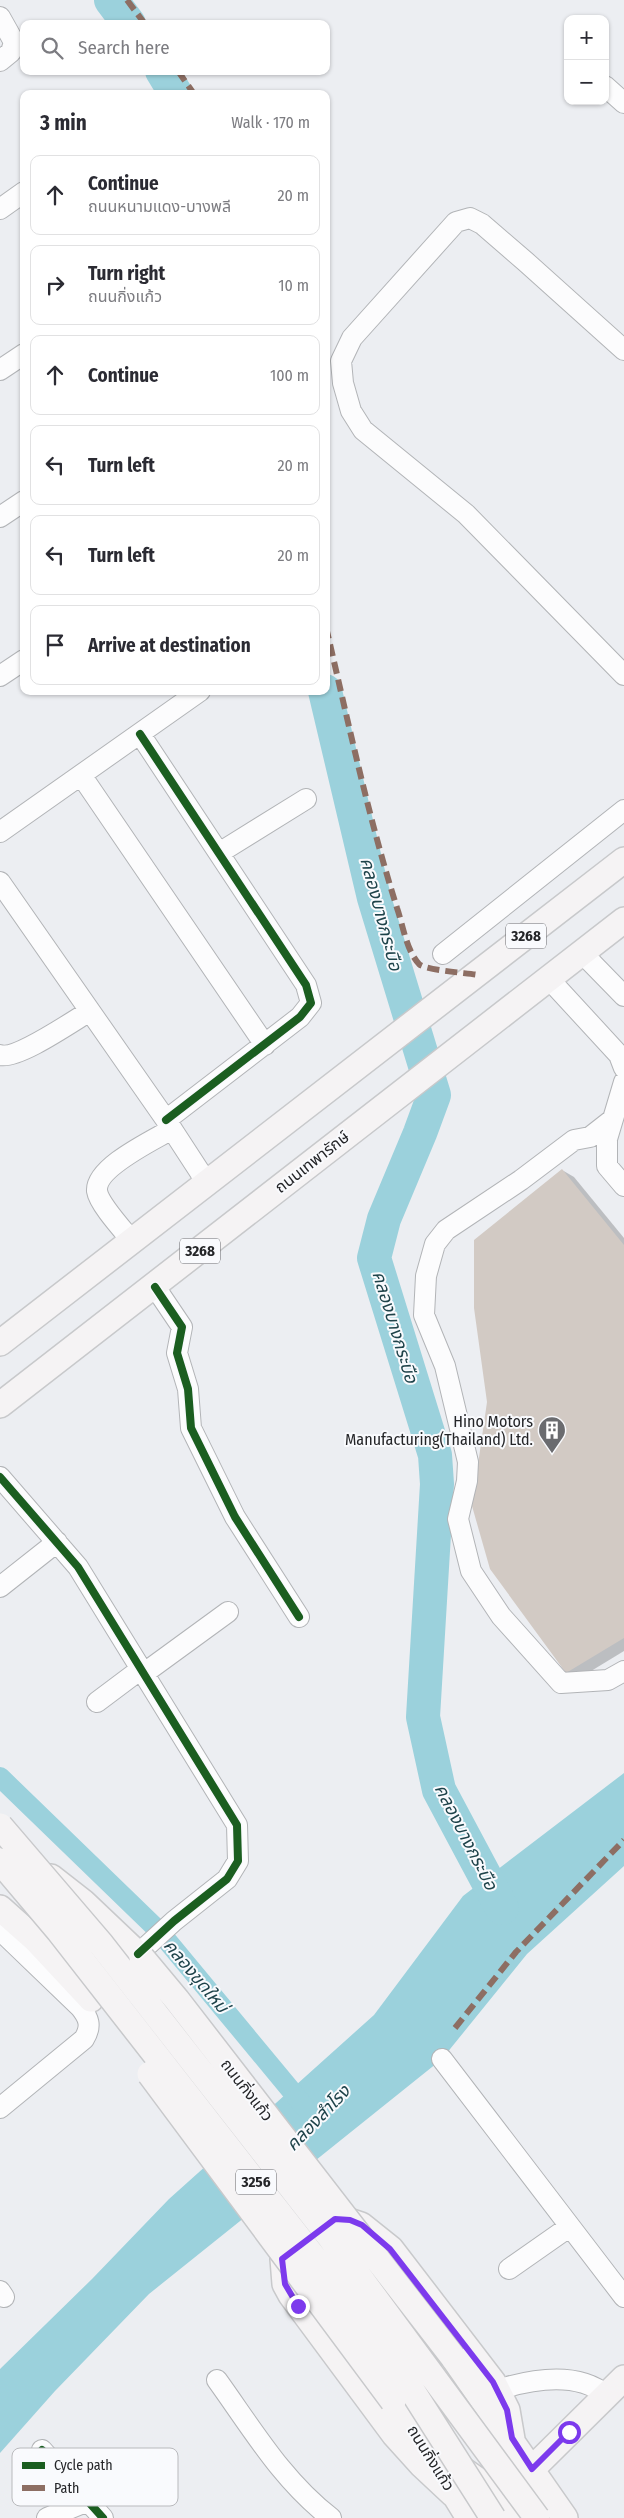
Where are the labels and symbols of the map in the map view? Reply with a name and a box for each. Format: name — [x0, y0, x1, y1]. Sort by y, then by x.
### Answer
water label: คลองบางกระบือ — [355, 855, 407, 974]
road number: 3268 — [506, 924, 546, 948]
street label: ถนนเทพารักษ์ — [271, 1127, 353, 1197]
road number: 3268 — [180, 1238, 220, 1264]
water label: คลองบางกระบือ — [368, 1268, 423, 1386]
place label: Hino Motors Manufacturing(Thailand) Ltd. — [345, 1412, 533, 1449]
building icon: Hino Motors Manufacturing(Thailand) Ltd. — [537, 1415, 567, 1454]
water label: คลองบางกระบือ — [430, 1780, 502, 1894]
water label: คลองขุดใหม่ — [159, 1935, 235, 2020]
street label: ถนนกิ่งแก้ว — [217, 2054, 278, 2125]
water label: คลองสำโรง — [281, 2080, 356, 2155]
road number: 3256 — [236, 2170, 276, 2194]
route end — [287, 2295, 310, 2318]
street label: ถนนกิ่งแก้ว — [403, 2421, 460, 2494]
route start — [558, 2421, 581, 2444]
legend — [12, 2448, 178, 2506]
text: Cycle path — [54, 2457, 113, 2474]
text: Path — [54, 2480, 79, 2497]

